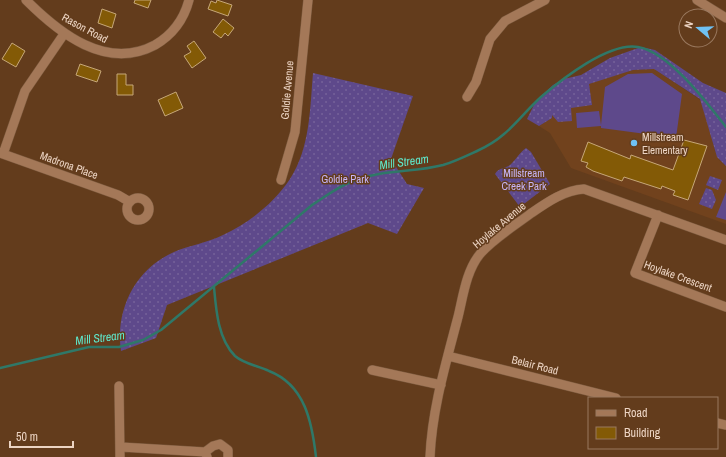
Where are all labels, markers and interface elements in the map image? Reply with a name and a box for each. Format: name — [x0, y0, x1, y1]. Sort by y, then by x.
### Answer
north arrow — [678, 8, 718, 48]
street label: Rason Road — [60, 10, 110, 46]
text: N — [681, 19, 696, 30]
street label: Goldie Avenue — [277, 60, 297, 120]
place label: Millstream Elementary — [642, 130, 688, 157]
marker: Millstream Elementary — [629, 138, 639, 148]
street label: Madrona Place — [38, 148, 100, 182]
water label: Mill Stream — [378, 151, 430, 173]
park label: Millstream Creek Park — [501, 166, 547, 193]
park label: Goldie Park — [321, 172, 369, 186]
street label: Hoylake Avenue — [470, 199, 528, 251]
street label: Hoylake Crescent — [642, 257, 714, 295]
water label: Mill Stream — [74, 327, 126, 349]
street label: Belair Road — [510, 352, 560, 378]
legend — [588, 397, 718, 449]
text: Road — [624, 405, 648, 421]
scale bar — [10, 423, 73, 449]
text: Building — [624, 425, 661, 441]
text: 50 m — [16, 429, 38, 445]

